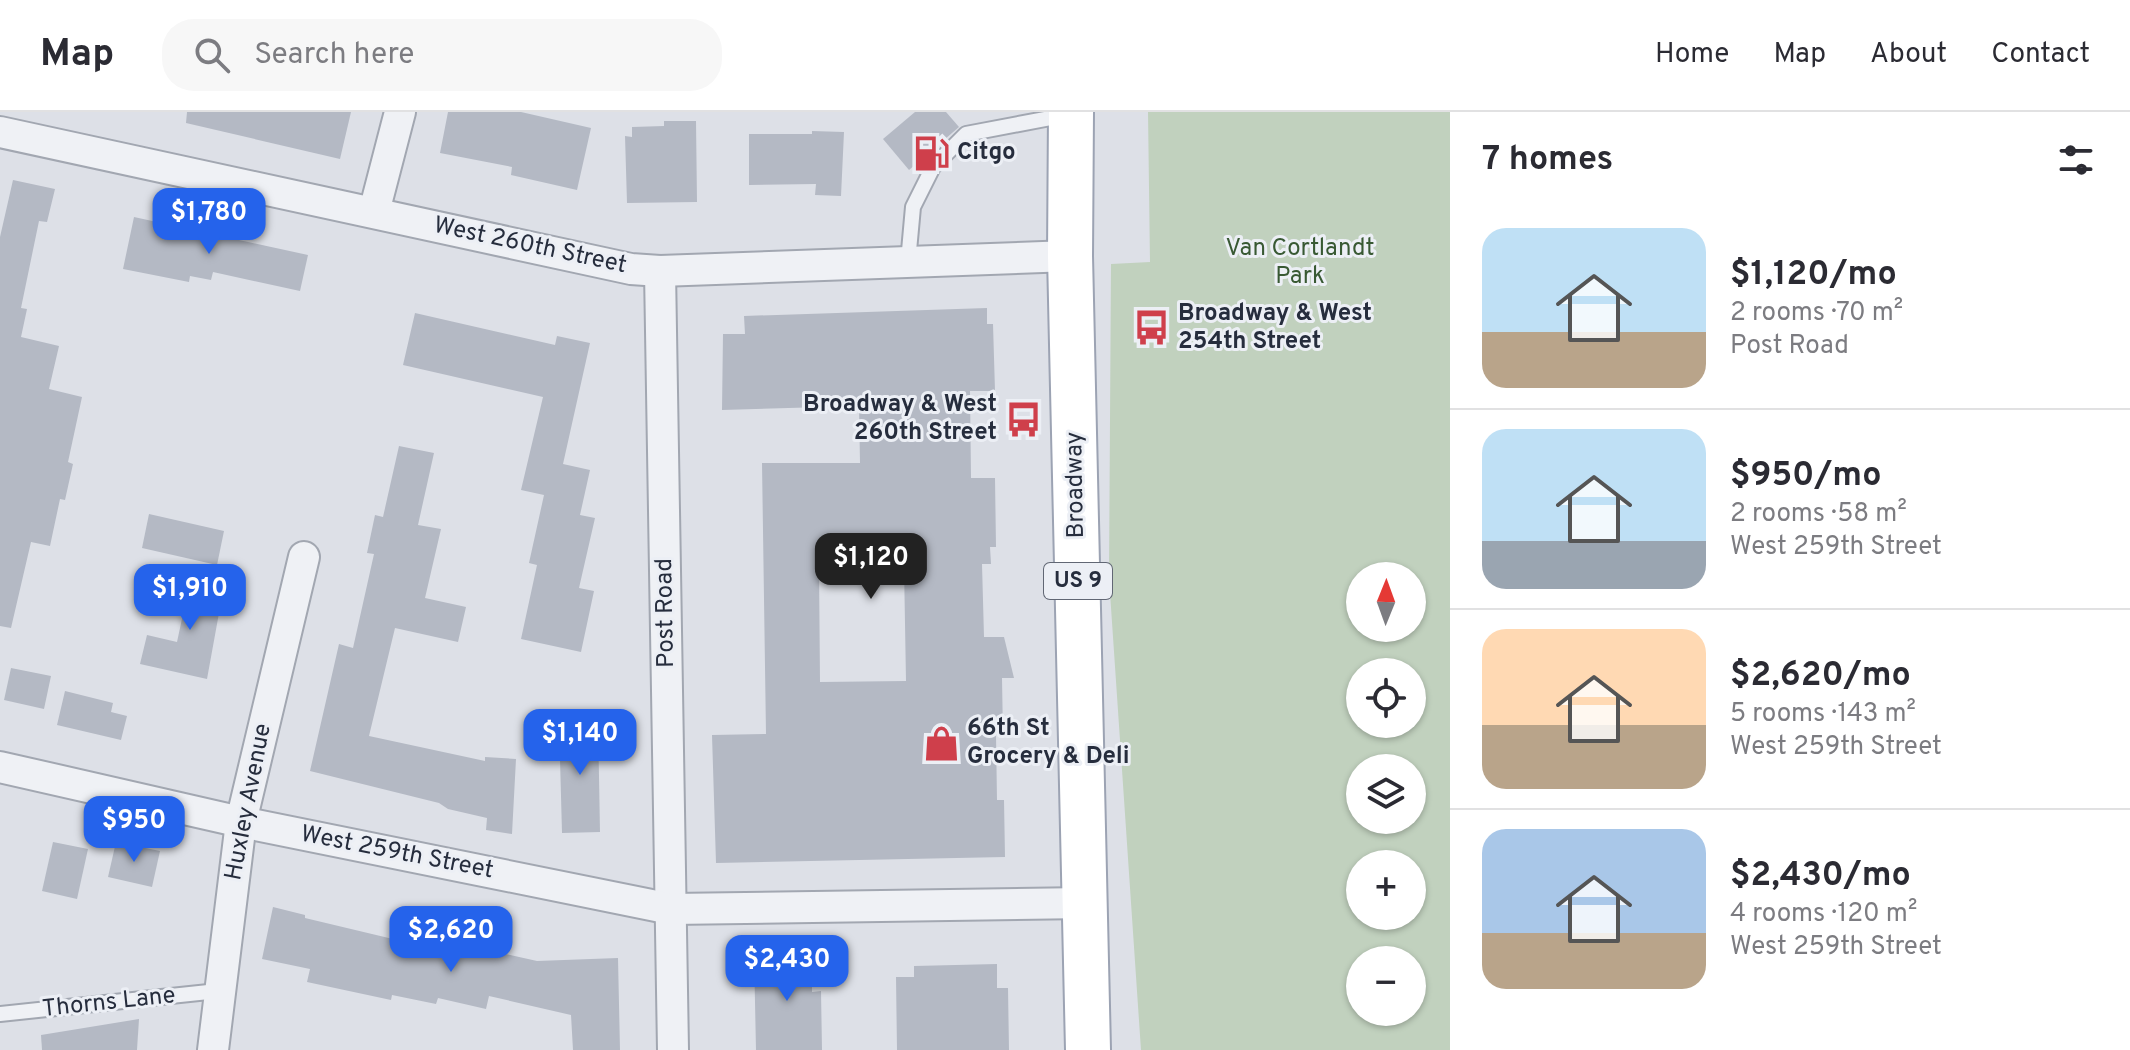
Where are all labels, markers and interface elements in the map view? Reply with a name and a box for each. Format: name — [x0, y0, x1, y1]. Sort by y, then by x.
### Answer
search box — [162, 19, 722, 91]
text: Map — [40, 31, 114, 80]
icon: search — [190, 33, 234, 77]
text: Search here — [254, 37, 414, 74]
text: Home — [1655, 37, 1729, 73]
text: Map — [1773, 37, 1826, 73]
text: About — [1870, 37, 1947, 73]
text: Contact — [1991, 37, 2090, 73]
fuel station icon: Citgo — [912, 134, 950, 172]
place label: Citgo — [957, 138, 1016, 168]
icon: filters — [2054, 138, 2098, 182]
text: 7 homes — [1482, 139, 1613, 182]
pin: $1,780 — [144, 188, 274, 256]
text: $1,780 — [171, 197, 247, 230]
street label: West 260th Street — [431, 211, 629, 281]
park label: Van Cortlandt Park — [1226, 234, 1374, 292]
text: $1,120/mo — [1730, 254, 1897, 297]
icon: home — [1546, 260, 1642, 356]
text: 2 rooms · 70 m² — [1730, 297, 1903, 330]
place label: Broadway & West 254th Street — [1178, 299, 1372, 357]
bus stop icon: Broadway & West 254th Street — [1133, 309, 1171, 347]
text: Post Road — [1730, 330, 1849, 363]
place label: Broadway & West 260th Street — [803, 390, 997, 448]
bus stop icon: Broadway & West 260th Street — [1004, 400, 1042, 438]
street label: Broadway — [1060, 431, 1092, 539]
text: $950/mo — [1730, 455, 1882, 498]
icon: home — [1546, 461, 1642, 557]
text: 2 rooms · 58 m² — [1730, 498, 1907, 531]
text: West 259th Street — [1730, 531, 1942, 564]
pin: $1,120 — [806, 533, 936, 601]
text: $1,120 — [833, 542, 909, 575]
street label: Post Road — [650, 558, 682, 668]
north arrow — [1346, 562, 1426, 642]
map controls — [1346, 562, 1426, 1026]
road number: US 9 — [1044, 563, 1112, 599]
pin: $1,910 — [125, 564, 255, 632]
text: $1,910 — [152, 573, 228, 606]
text: $2,620/mo — [1730, 655, 1911, 698]
button: locate — [1346, 658, 1426, 738]
icon: home — [1546, 661, 1642, 757]
text: 5 rooms · 143 m² — [1730, 698, 1916, 731]
pin: $1,140 — [515, 709, 645, 777]
place label: 66th St Grocery & Deli — [967, 714, 1130, 772]
text: $1,140 — [541, 718, 619, 751]
street label: Huxley Avenue — [219, 721, 279, 883]
shop icon: 66th St Grocery & Deli — [922, 724, 960, 762]
text: West 259th Street — [1730, 731, 1942, 764]
button: layers — [1346, 754, 1426, 834]
pin: $950 — [87, 796, 181, 864]
text: $950 — [102, 805, 166, 838]
street label: West 259th Street — [298, 820, 496, 886]
button: + — [1346, 850, 1426, 930]
text: $2,430/mo — [1730, 855, 1911, 898]
icon: home — [1546, 861, 1642, 957]
text: 4 rooms · 120 m² — [1730, 898, 1917, 931]
pin: $2,620 — [386, 906, 516, 974]
text: $2,620 — [407, 915, 495, 948]
text: West 259th Street — [1730, 931, 1942, 964]
pin: $2,430 — [722, 935, 852, 1003]
text: $2,430 — [743, 944, 831, 977]
button: − — [1346, 946, 1426, 1026]
street label: Thorns Lane — [41, 981, 177, 1025]

